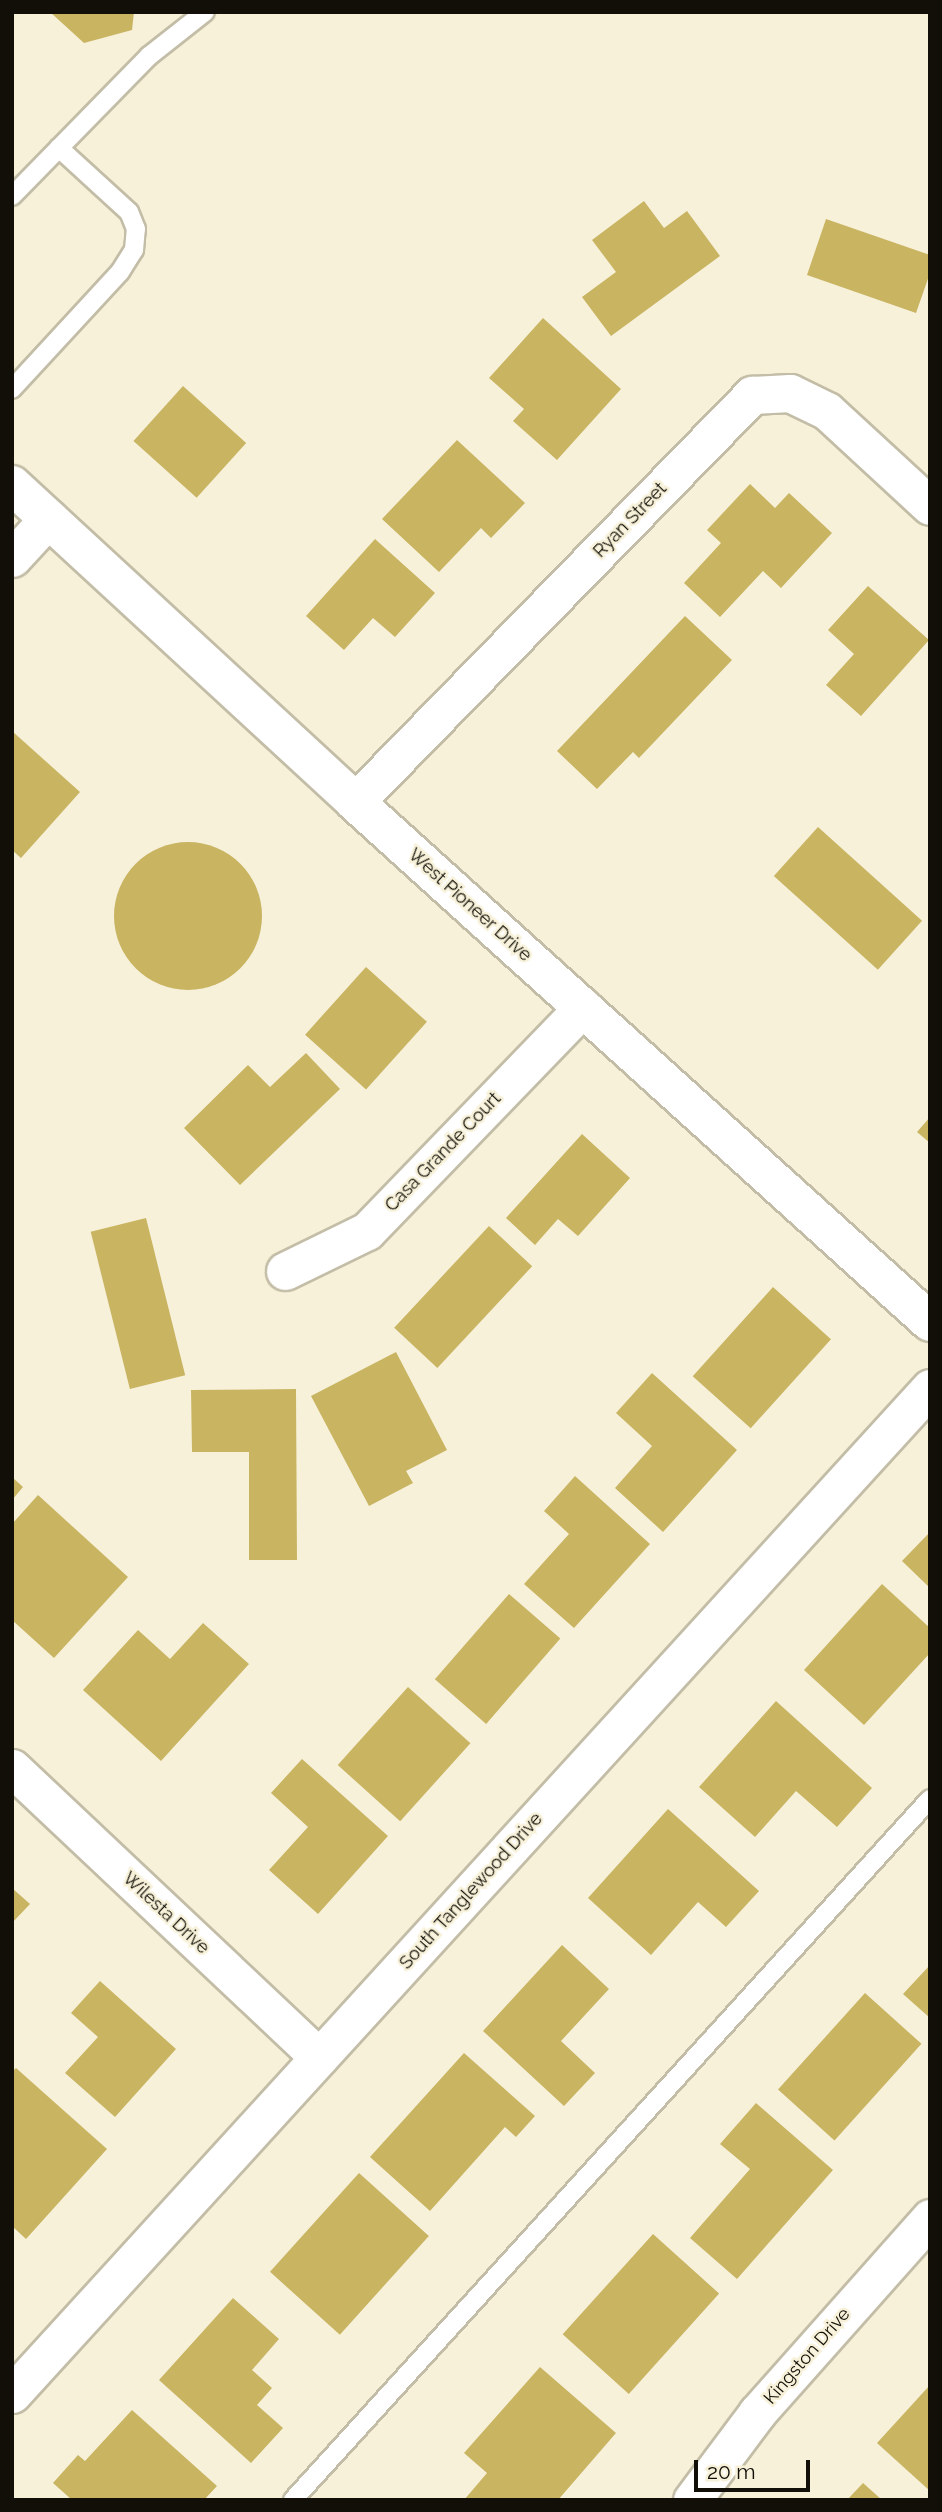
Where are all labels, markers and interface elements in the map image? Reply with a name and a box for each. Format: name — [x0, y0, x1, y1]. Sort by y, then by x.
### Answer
street label: Ryan Street — [589, 478, 671, 562]
street label: West Pioneer Drive — [404, 844, 536, 966]
street label: Casa Grande Court — [381, 1088, 505, 1216]
street label: South Tanglewood Drive — [395, 1808, 547, 1974]
street label: Wilesta Drive — [118, 1867, 214, 1959]
street label: Kingston Drive — [759, 2303, 855, 2409]
scale bar — [697, 2446, 813, 2490]
text: 20 m — [707, 2459, 755, 2484]

